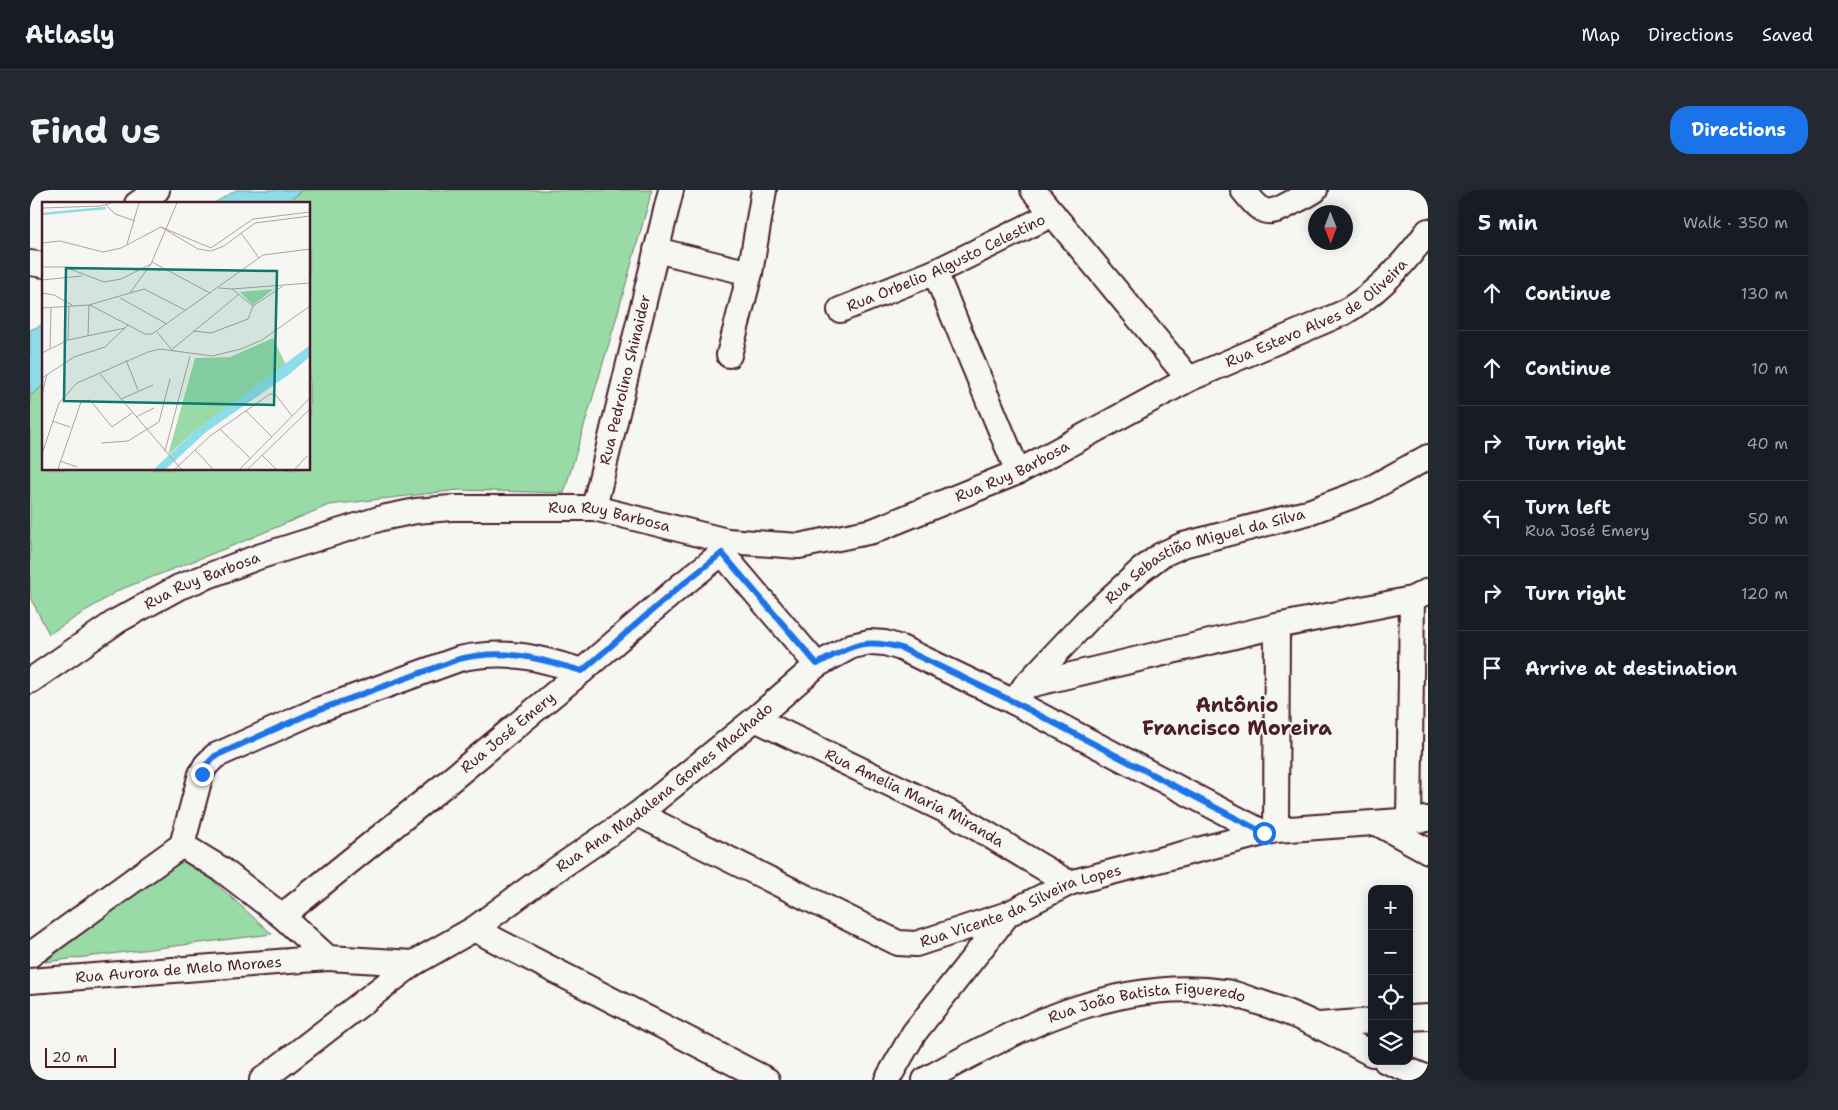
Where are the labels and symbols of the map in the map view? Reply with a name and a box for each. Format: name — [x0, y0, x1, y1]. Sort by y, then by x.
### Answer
inset map — [42, 202, 310, 470]
north arrow — [1308, 205, 1353, 250]
street label: Rua Orbelio Algusto Celestino — [844, 209, 1049, 316]
street label: Rua Estevo Alves de Oliveira — [1222, 254, 1412, 372]
street label: Rua Pedrolino Shinaider — [595, 292, 655, 467]
street label: Rua Ruy Barbosa — [952, 436, 1074, 507]
street label: Rua Ruy Barbosa — [548, 498, 673, 537]
street label: Rua Sebastião Miguel da Silva — [1101, 504, 1308, 608]
street label: Rua Ruy Barbosa — [140, 547, 263, 614]
street label: Rua José Emery — [456, 687, 559, 778]
district label: Antônio Francisco Moreira — [1142, 692, 1332, 741]
street label: Rua Ana Madalena Gomes Machado — [552, 698, 777, 877]
street label: Rua Amelia Maria Miranda — [822, 744, 1008, 852]
route end — [191, 763, 214, 786]
route start — [1253, 822, 1276, 845]
street label: Rua Vicente da Silveira Lopes — [917, 860, 1123, 952]
street label: Rua Aurora de Melo Moraes — [75, 952, 282, 987]
street label: Rua João Batista Figueredo — [1045, 979, 1249, 1028]
scale bar — [45, 1045, 116, 1068]

